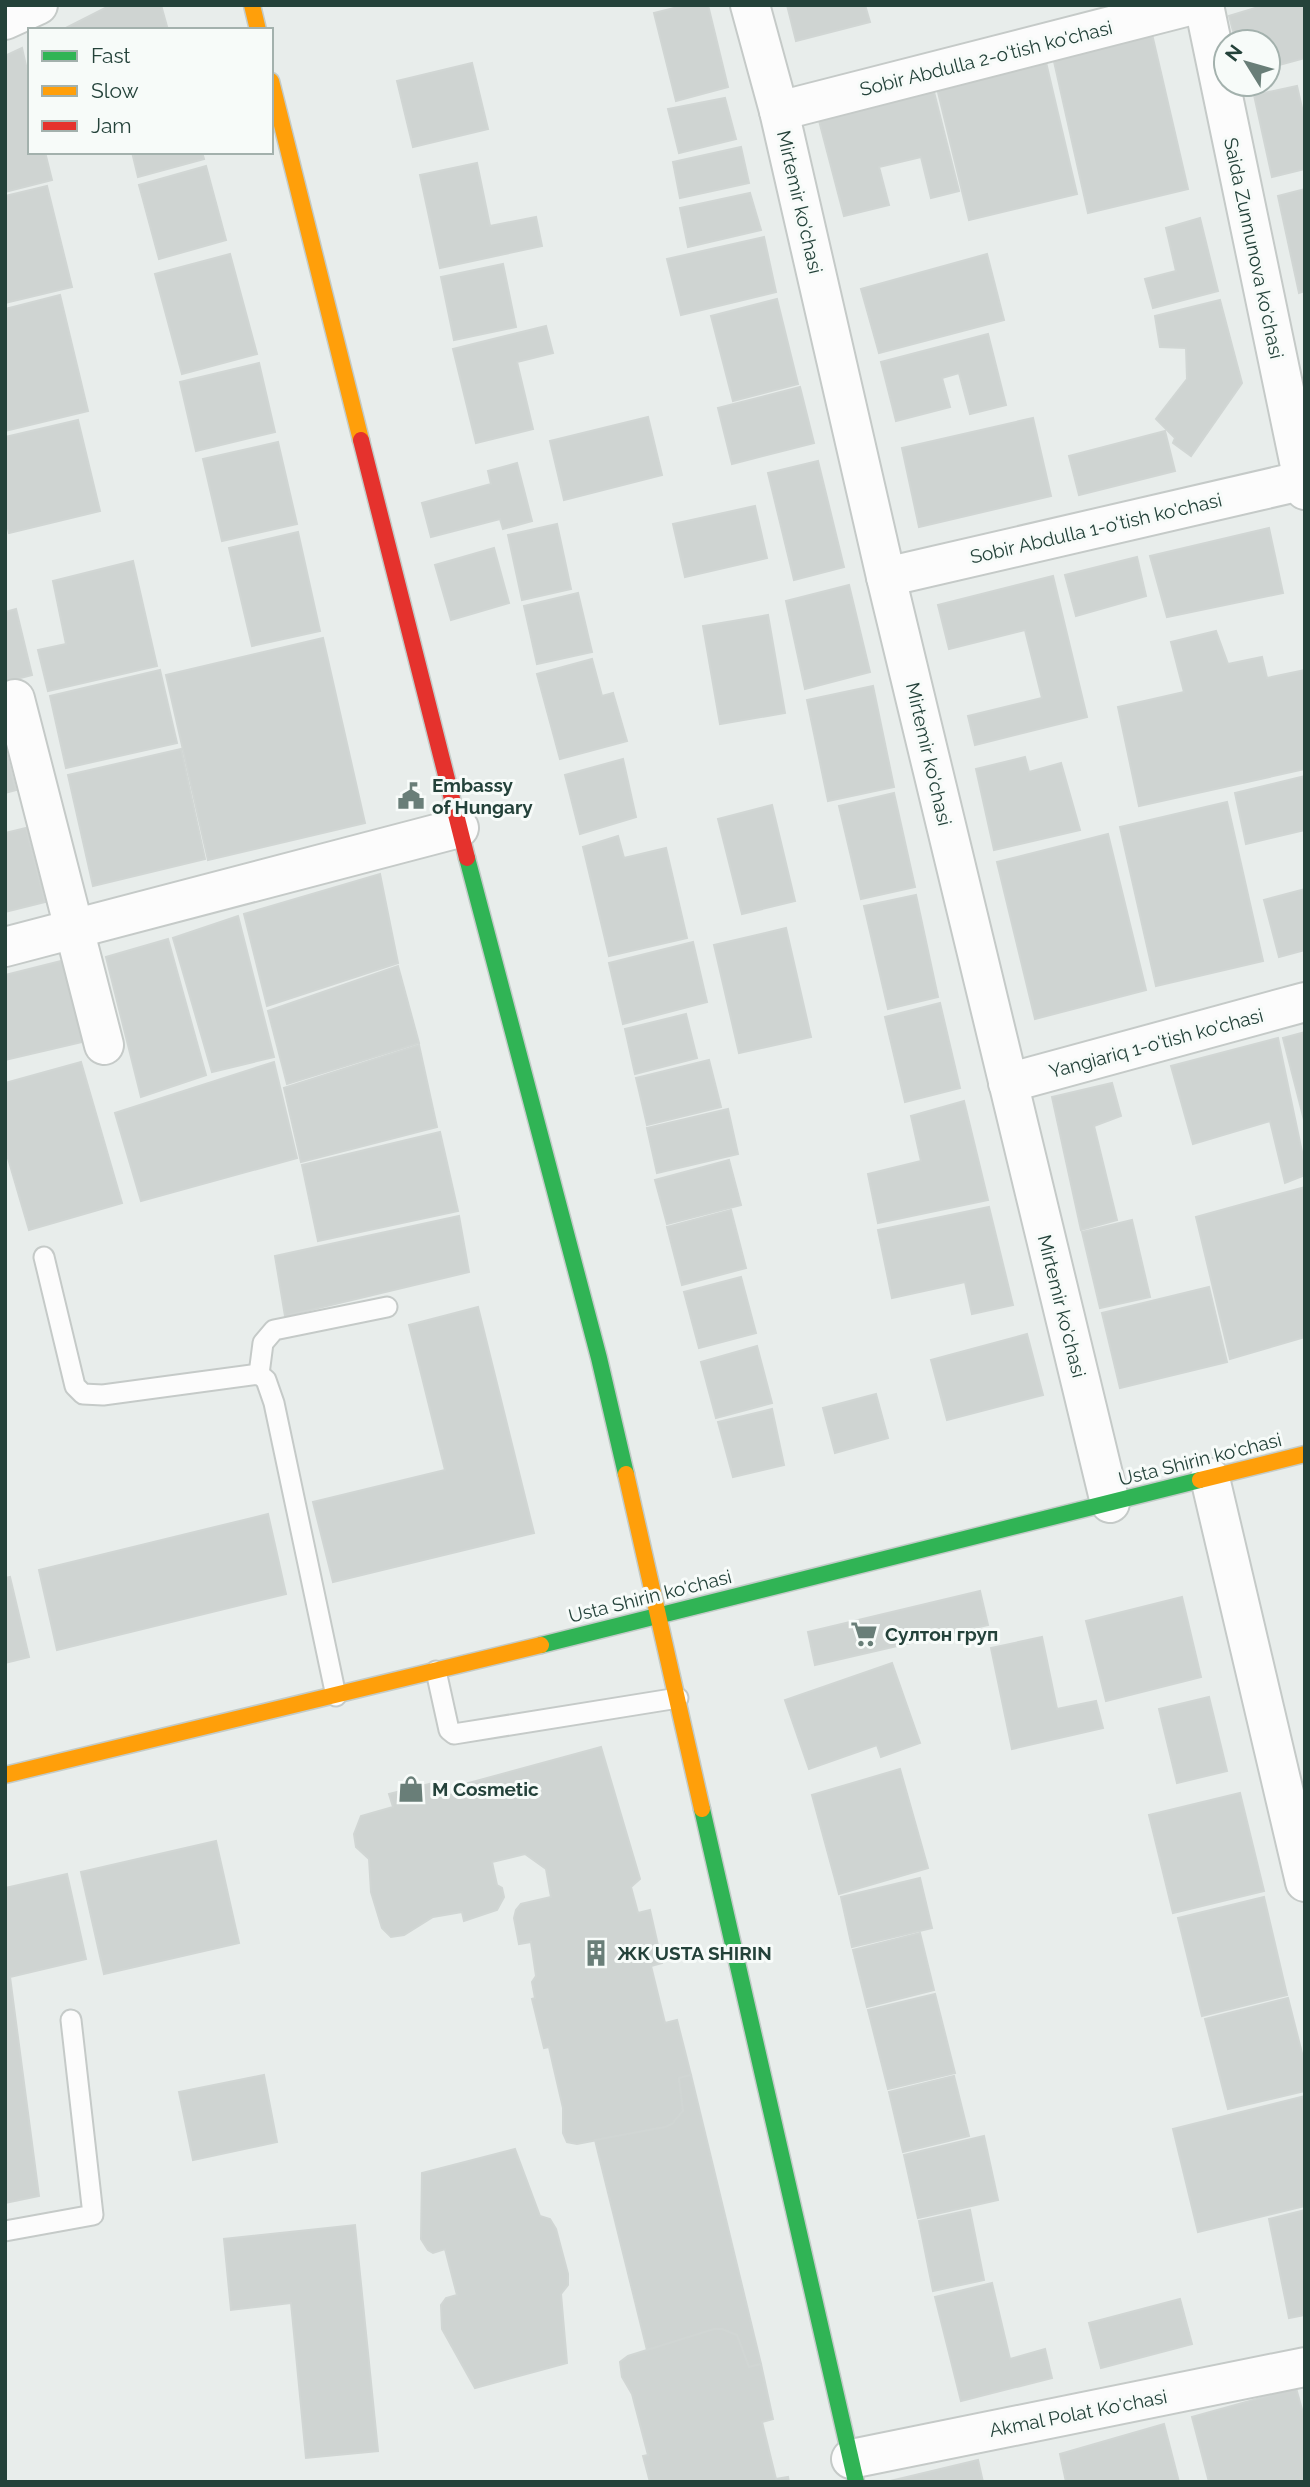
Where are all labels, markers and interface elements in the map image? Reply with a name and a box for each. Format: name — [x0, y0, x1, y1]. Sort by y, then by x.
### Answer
street label: Sobir Abdulla 2-o'tish ko'chasi — [857, 16, 1115, 100]
legend — [28, 28, 273, 154]
north arrow — [1212, 28, 1282, 98]
text: N — [1220, 40, 1247, 65]
text: Fast — [91, 43, 131, 68]
text: Slow — [91, 78, 139, 103]
text: Jam — [91, 113, 132, 138]
street label: Mirtemir ko'chasi — [773, 128, 827, 276]
street label: Saida Zunnunova ko'chasi — [1220, 135, 1288, 361]
street label: Sobir Abdulla 1-o'tish ko'chasi — [968, 488, 1224, 568]
street label: Mirtemir ko'chasi — [902, 680, 956, 828]
place label: Embassy of Hungary — [432, 774, 533, 818]
public building icon: Embassy of Hungary — [396, 781, 426, 811]
street label: Yangiariq 1-o'tish ko'chasi — [1046, 1004, 1266, 1082]
street label: Mirtemir ko'chasi — [1034, 1232, 1090, 1380]
street label: Usta Shirin ko'chasi — [1116, 1428, 1284, 1490]
street label: Usta Shirin ko'chasi — [566, 1565, 734, 1627]
supermarket icon: Султон груп — [849, 1619, 879, 1649]
place label: Султон груп — [885, 1623, 998, 1645]
shop icon: M Cosmetic — [396, 1774, 426, 1804]
place label: M Cosmetic — [432, 1778, 539, 1800]
building icon: ЖК USTA SHIRIN — [581, 1938, 611, 1968]
place label: ЖК USTA SHIRIN — [617, 1942, 772, 1964]
street label: Akmal Polat Ko'chasi — [987, 2385, 1169, 2441]

